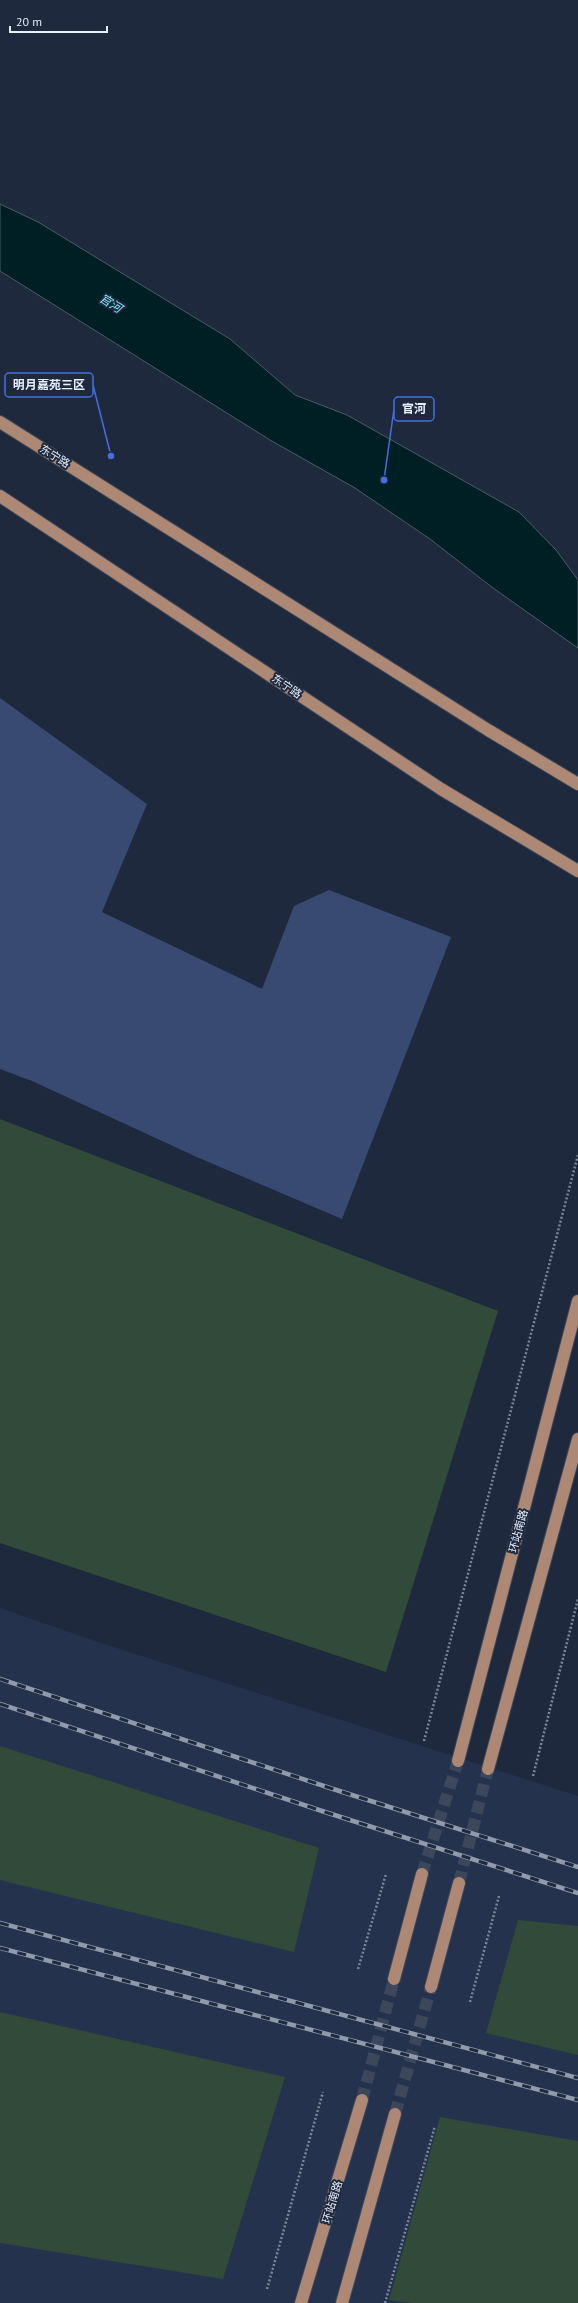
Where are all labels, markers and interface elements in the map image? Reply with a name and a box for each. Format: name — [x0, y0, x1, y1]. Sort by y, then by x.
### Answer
scale bar — [10, 8, 107, 34]
text: 20 m — [16, 14, 42, 29]
water label: 官河 — [97, 290, 127, 317]
callout: 明月嘉苑三区 — [5, 373, 93, 397]
text: 明月嘉苑三区 — [13, 377, 85, 392]
callout: 官河 — [394, 397, 434, 421]
text: 官河 — [402, 401, 426, 416]
street label: 东宁路 — [37, 441, 73, 471]
street label: 东宁路 — [269, 671, 305, 701]
street label: 环站南路 — [506, 1508, 530, 1554]
street label: 环站南路 — [319, 2179, 345, 2225]

